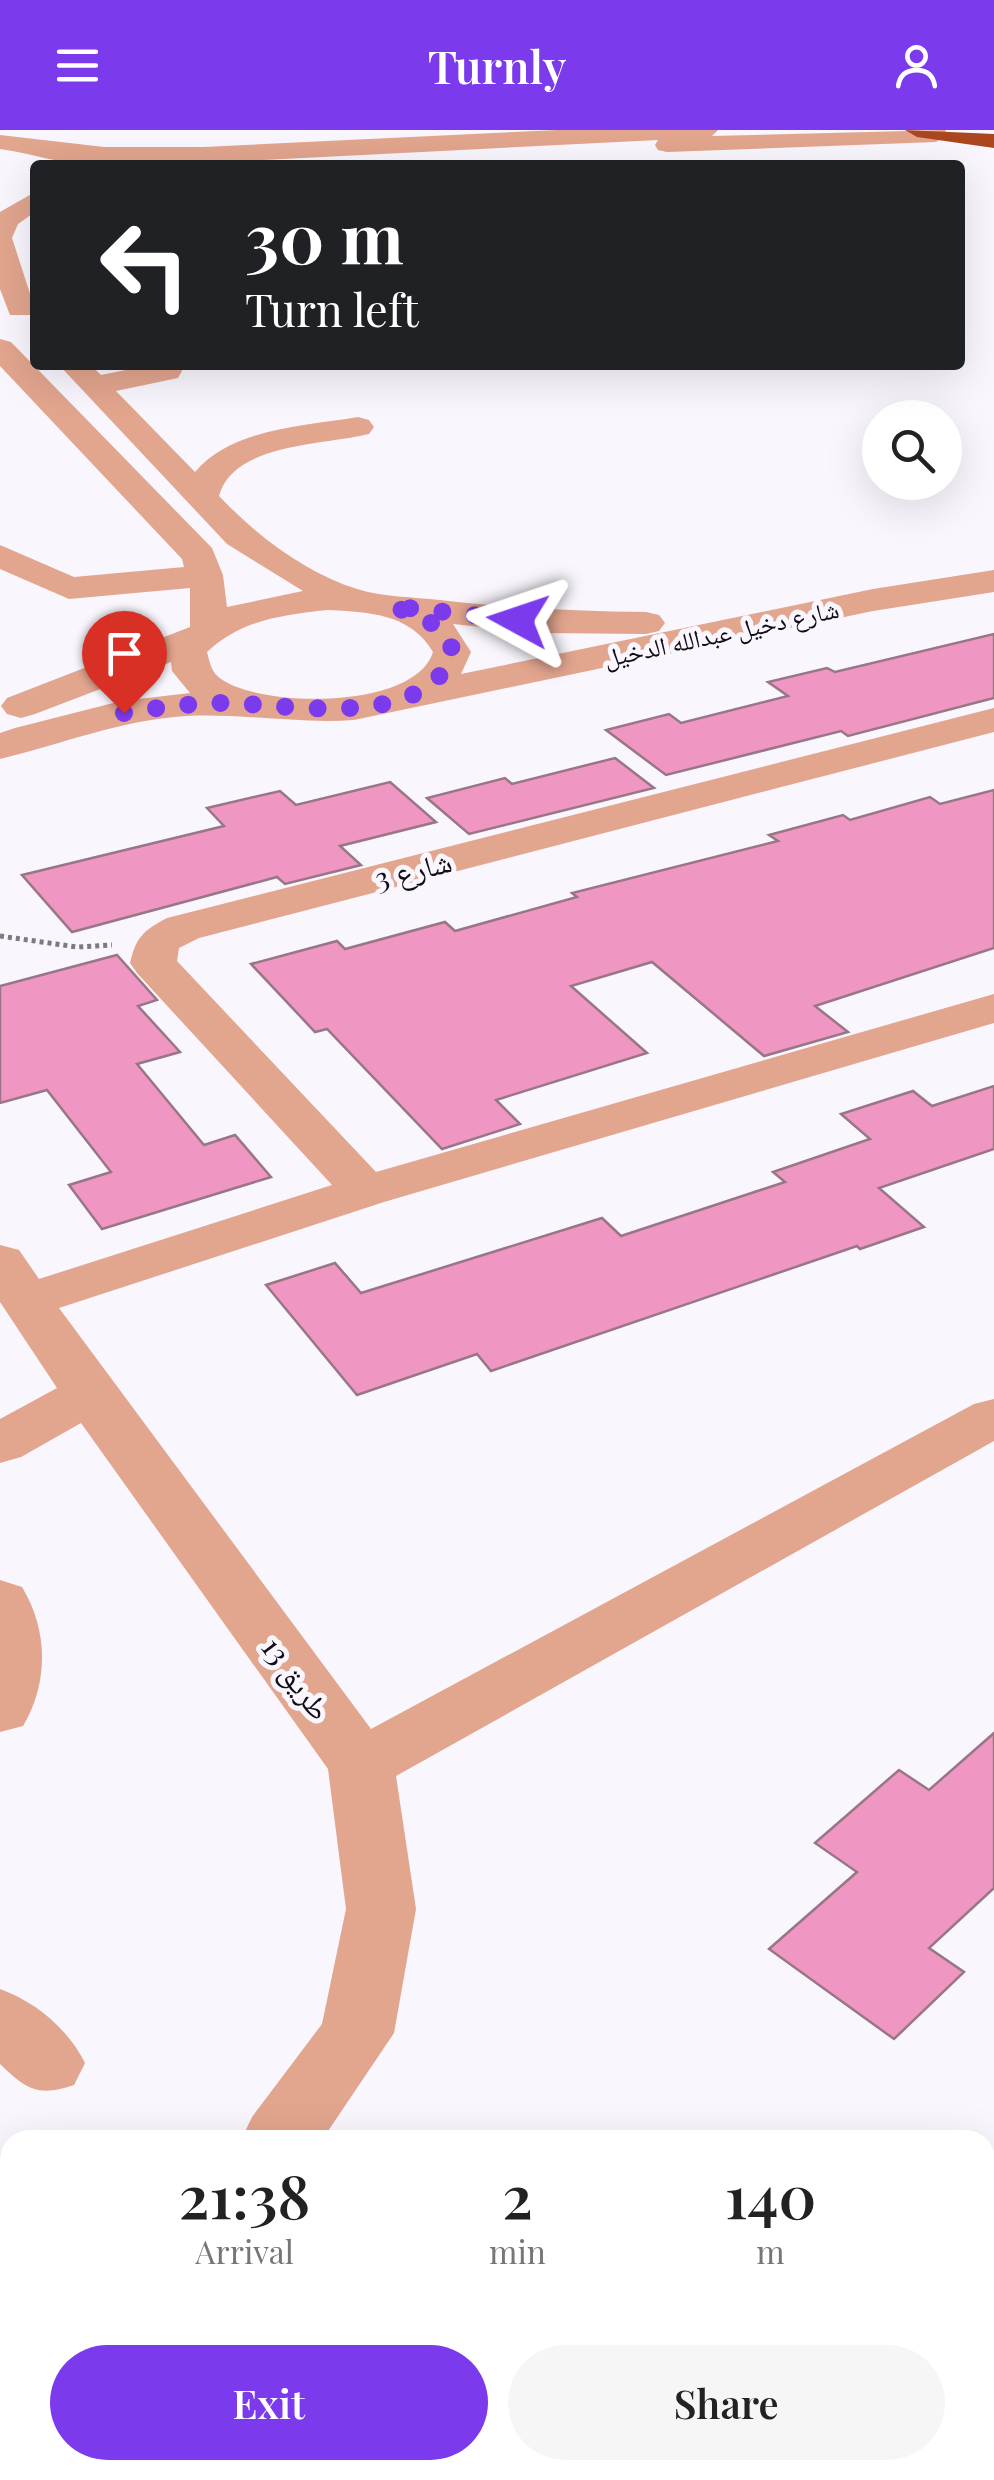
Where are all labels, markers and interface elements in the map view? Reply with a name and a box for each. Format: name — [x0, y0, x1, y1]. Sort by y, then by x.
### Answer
text: Turnly — [428, 35, 566, 95]
icon: menu — [50, 38, 105, 93]
icon: person — [889, 38, 944, 93]
text: 30 m — [245, 188, 404, 282]
icon: left — [80, 200, 210, 330]
text: Turn left — [245, 278, 419, 338]
map controls — [862, 400, 962, 500]
button: search — [862, 400, 962, 500]
position arrow — [466, 568, 570, 672]
street label: شارع دخيل عبدالله الدخيل — [600, 591, 842, 674]
pin — [82, 611, 167, 714]
icon: arrive — [97, 626, 152, 681]
street label: شارع 3 — [370, 840, 456, 899]
street label: طريق 13 — [253, 1629, 341, 1727]
text: 21:38 — [179, 2154, 310, 2234]
text: 2 — [502, 2154, 533, 2234]
text: 140 — [725, 2154, 816, 2234]
text: Arrival — [195, 2229, 294, 2272]
text: min — [489, 2229, 546, 2272]
text: m — [756, 2229, 785, 2272]
button: Exit — [50, 2345, 488, 2460]
button: Share — [508, 2345, 945, 2460]

